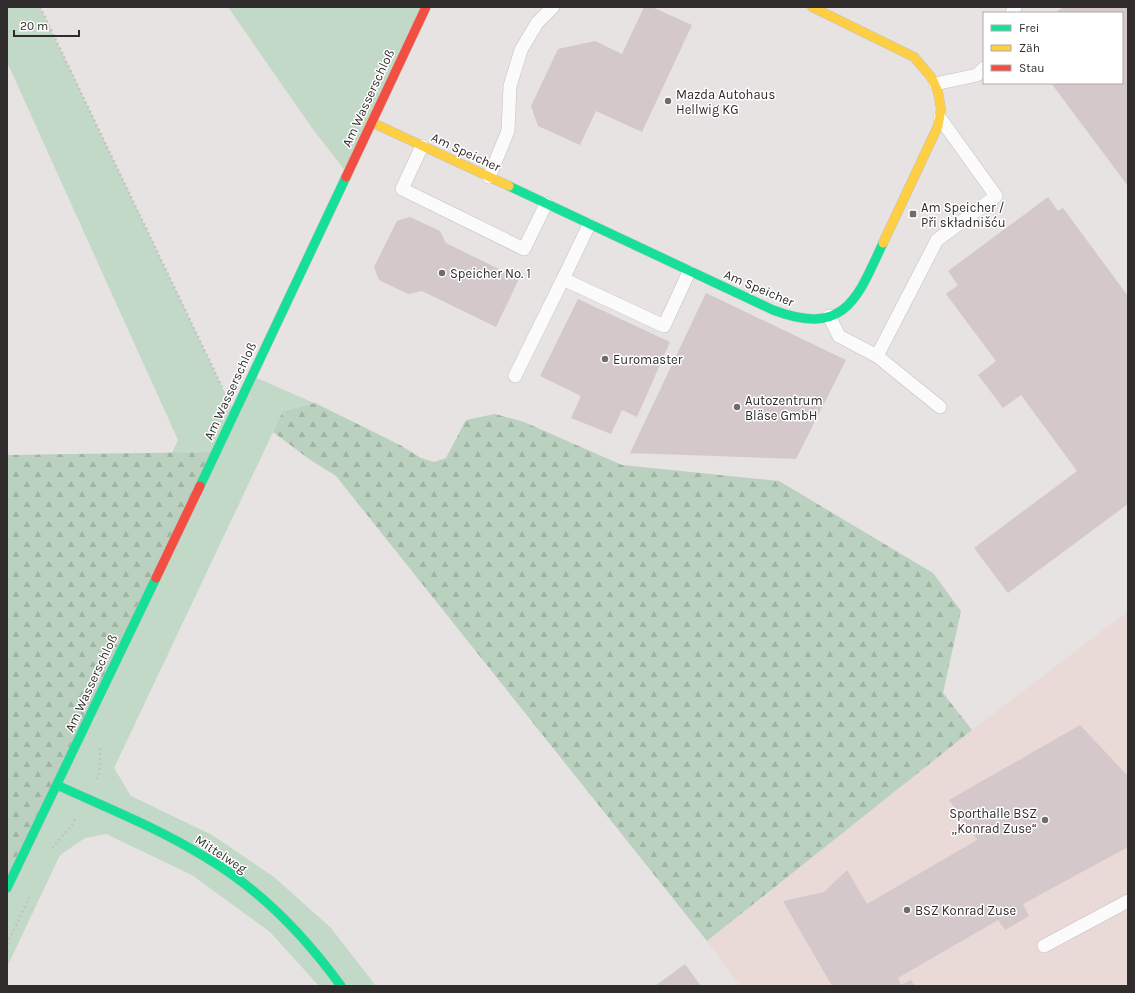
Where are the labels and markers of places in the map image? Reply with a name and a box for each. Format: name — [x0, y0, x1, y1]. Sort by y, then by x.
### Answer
place label: Mazda Autohaus Hellwig KG — [676, 87, 775, 117]
marker: Mazda Autohaus Hellwig KG — [663, 96, 673, 106]
place label: Am Speicher / Při składnišću — [921, 200, 1006, 230]
marker: Am Speicher / Při składnišću — [908, 209, 918, 219]
place label: Speicher No. 1 — [450, 266, 531, 281]
marker: Speicher No. 1 — [437, 268, 447, 278]
place label: Euromaster — [613, 352, 683, 367]
marker: Euromaster — [600, 354, 610, 364]
place label: Autozentrum Bläse GmbH — [745, 393, 823, 423]
marker: Autozentrum Bläse GmbH — [732, 402, 742, 412]
place label: Sporthalle BSZ „Konrad Zuse“ — [949, 806, 1037, 836]
marker: Sporthalle BSZ „Konrad Zuse“ — [1040, 815, 1050, 825]
place label: BSZ Konrad Zuse — [915, 903, 1017, 918]
marker: BSZ Konrad Zuse — [902, 905, 912, 915]

